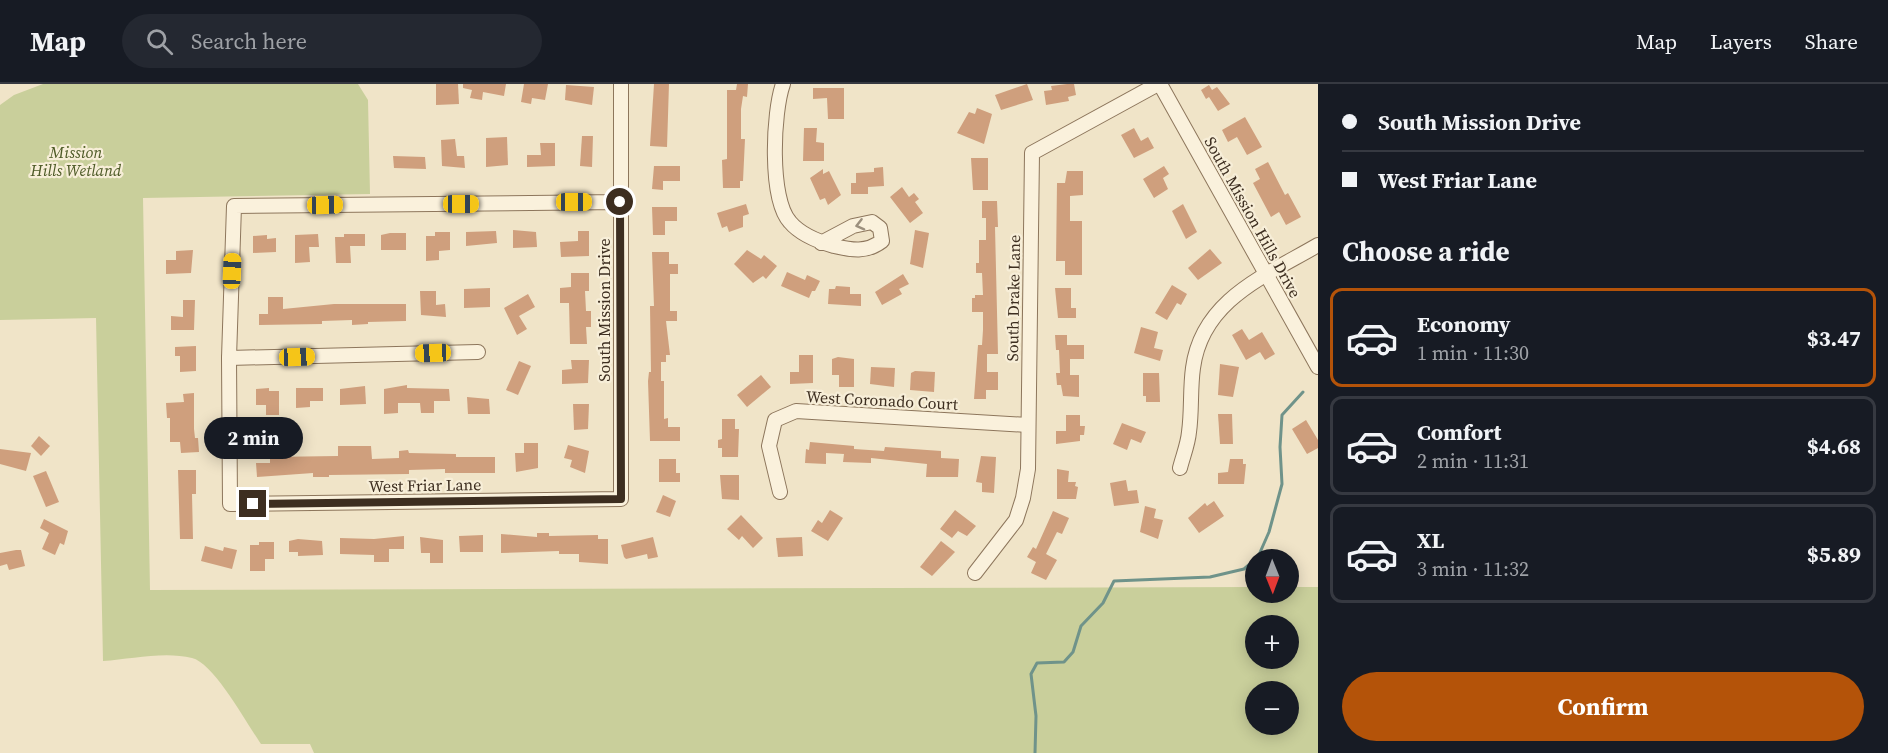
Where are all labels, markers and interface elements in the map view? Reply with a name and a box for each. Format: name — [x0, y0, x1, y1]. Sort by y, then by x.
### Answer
search box — [122, 14, 542, 68]
text: Map — [30, 22, 86, 60]
icon: search — [143, 25, 176, 58]
text: Search here — [191, 26, 307, 56]
text: Map — [1636, 27, 1677, 56]
text: Layers — [1710, 27, 1772, 56]
text: Share — [1805, 27, 1858, 56]
text: South Mission Drive — [1378, 107, 1581, 137]
street label: South Mission Hills Drive — [1200, 133, 1306, 301]
park label: Mission Hills Wetland — [30, 141, 122, 181]
text: West Friar Lane — [1378, 165, 1537, 195]
route start — [606, 188, 633, 215]
car — [556, 193, 592, 211]
car — [443, 195, 479, 213]
car — [307, 196, 343, 214]
one-way arrow — [855, 217, 865, 230]
text: Choose a ride — [1342, 233, 1510, 270]
street label: South Drake Lane — [1001, 235, 1025, 361]
street label: South Mission Drive — [593, 238, 615, 382]
car — [222, 253, 242, 289]
text: Economy — [1417, 309, 1511, 339]
icon: car — [1345, 311, 1399, 365]
text: $3.47 — [1807, 323, 1861, 353]
text: 1 min · 11:30 — [1417, 339, 1529, 367]
car — [415, 343, 451, 363]
car — [279, 347, 315, 367]
street label: West Coronado Court — [805, 385, 959, 415]
callout: 2 min — [204, 417, 302, 459]
text: Comfort — [1417, 417, 1501, 447]
icon: car — [1345, 419, 1399, 473]
text: 2 min — [228, 424, 279, 452]
text: $4.68 — [1807, 431, 1861, 461]
text: 2 min · 11:31 — [1417, 447, 1529, 475]
street label: West Friar Lane — [368, 473, 482, 497]
route end — [239, 490, 266, 517]
text: XL — [1417, 525, 1444, 555]
icon: car — [1345, 527, 1399, 581]
text: $5.89 — [1807, 539, 1861, 569]
north arrow — [1245, 549, 1299, 603]
map controls — [1245, 549, 1299, 735]
text: 3 min · 11:32 — [1417, 555, 1529, 583]
button: + — [1245, 615, 1299, 669]
button: Confirm — [1342, 672, 1864, 741]
button: − — [1245, 681, 1299, 735]

